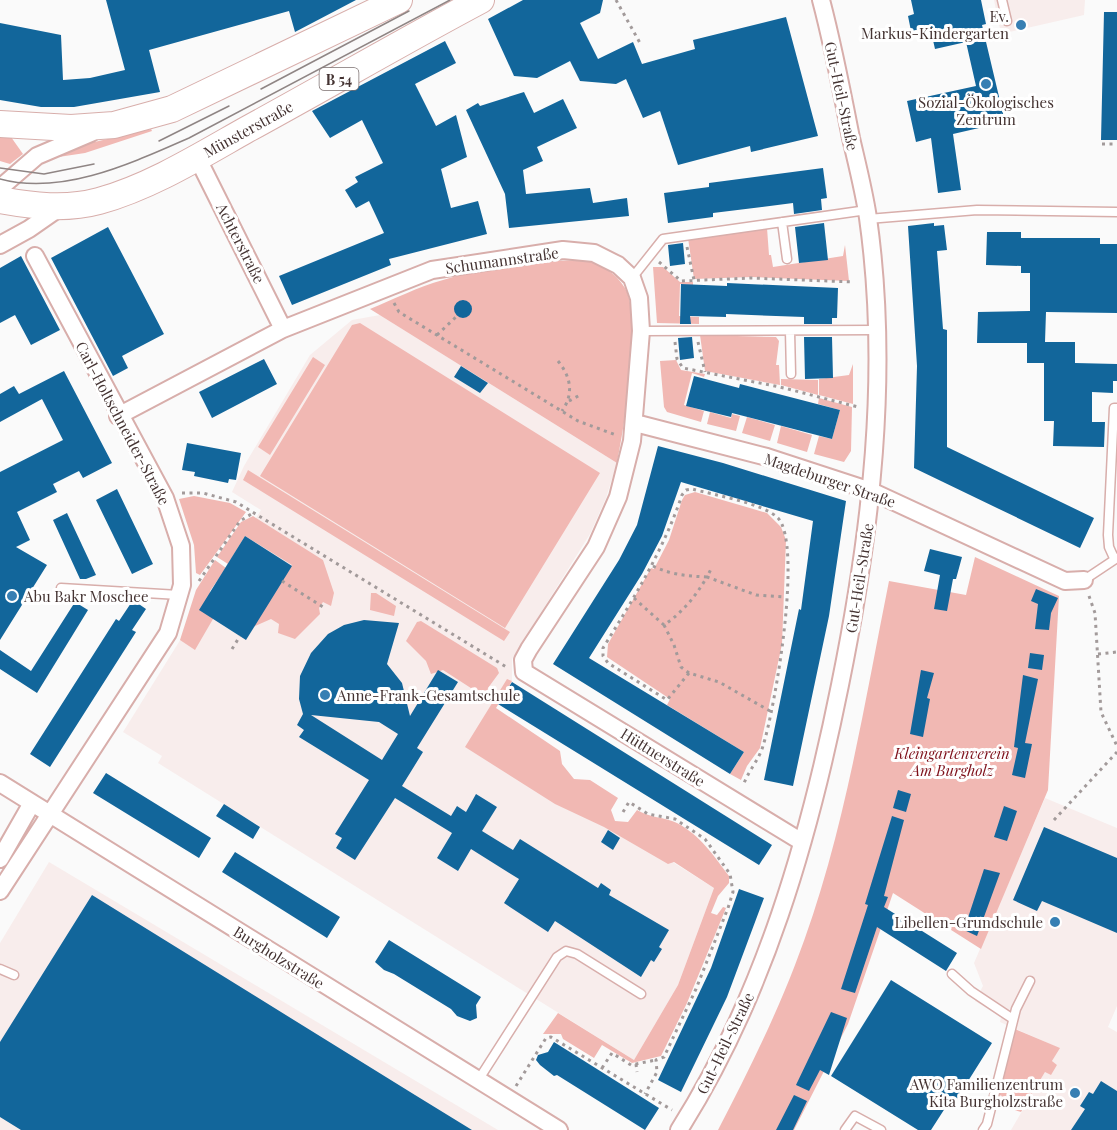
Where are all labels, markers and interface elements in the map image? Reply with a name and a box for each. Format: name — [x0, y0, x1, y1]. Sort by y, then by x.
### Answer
place label: Ev. Markus-Kindergarten — [861, 6, 1009, 43]
marker: Ev. Markus-Kindergarten — [1014, 18, 1028, 32]
street label: Gut-Heil-Straße — [821, 40, 863, 152]
road number: B 54 — [320, 68, 358, 90]
marker: Sozial-Ökologisches Zentrum — [979, 77, 993, 91]
place label: Sozial-Ökologisches Zentrum — [918, 92, 1054, 129]
street label: Münsterstraße — [200, 96, 296, 162]
street label: Achterstraße — [212, 199, 270, 287]
street label: Schumannstraße — [444, 242, 560, 278]
street label: Carl-Holtschneider-Straße — [71, 338, 175, 508]
street label: Magdeburger Straße — [762, 448, 898, 512]
street label: Gut-Heil-Straße — [840, 522, 878, 634]
place label: Abu Bakr Moschee — [23, 586, 149, 606]
marker: Abu Bakr Moschee — [5, 589, 19, 603]
place label: Anne-Frank-Gesamtschule — [336, 685, 520, 705]
marker: Anne-Frank-Gesamtschule — [318, 688, 332, 702]
street label: Hüttnerstraße — [617, 723, 709, 791]
park label: Kleingartenverein Am Burgholz — [893, 743, 1010, 780]
place label: Libellen-Grundschule — [895, 912, 1043, 932]
marker: Libellen-Grundschule — [1048, 915, 1062, 929]
street label: Burgholzstraße — [230, 921, 328, 993]
street label: Gut-Heil-Straße — [692, 989, 758, 1097]
place label: AWO Familienzentrum Kita Burgholzstraße — [909, 1074, 1064, 1111]
marker: AWO Familienzentrum Kita Burgholzstraße — [1068, 1086, 1082, 1100]

